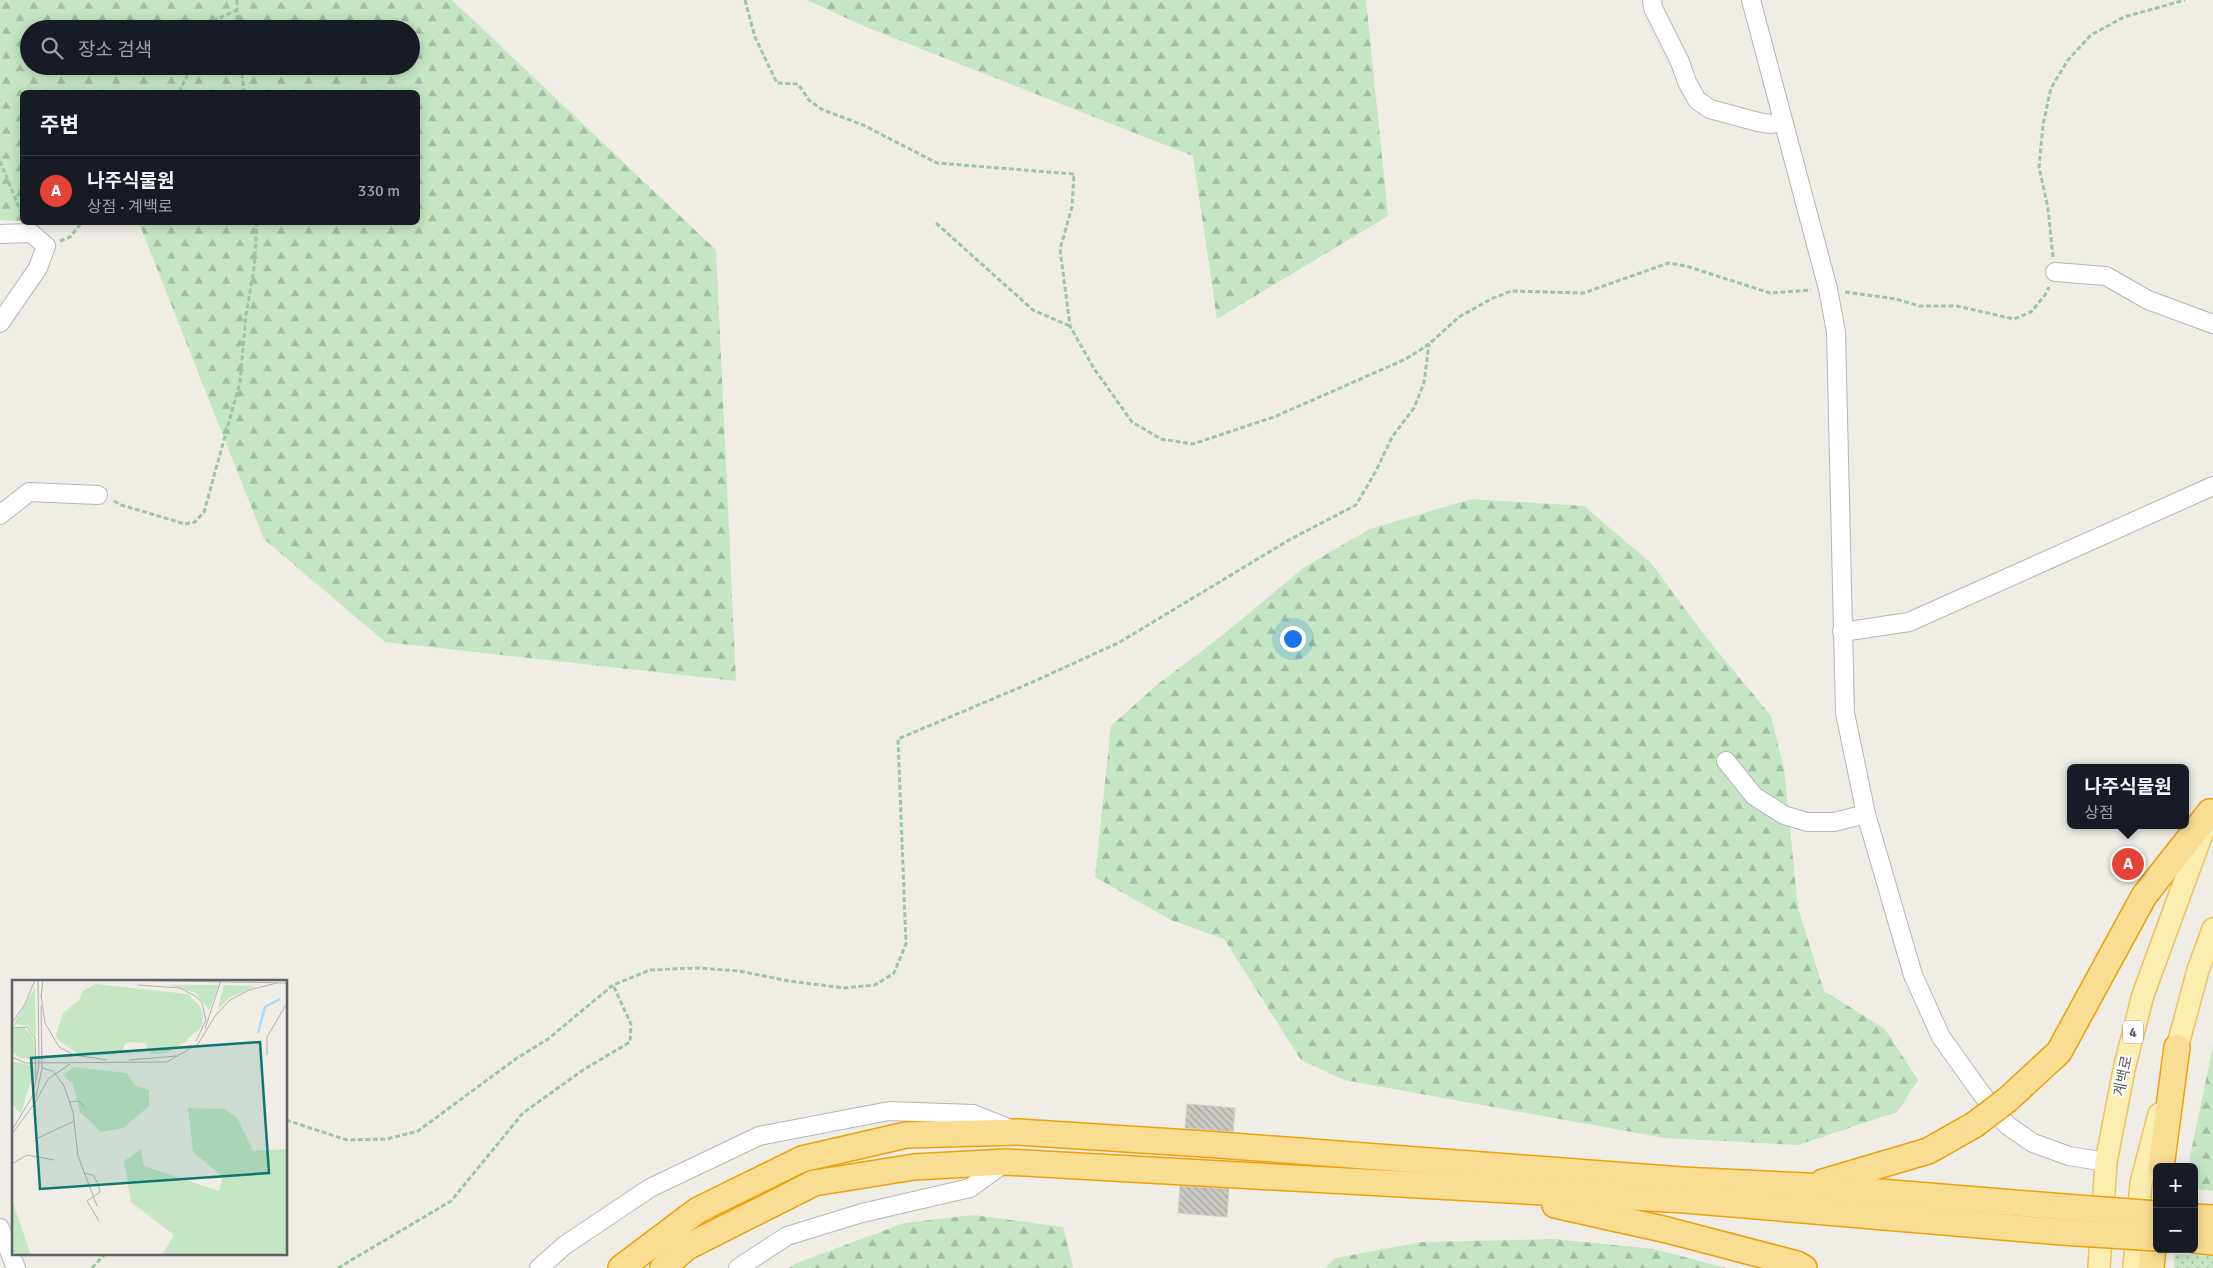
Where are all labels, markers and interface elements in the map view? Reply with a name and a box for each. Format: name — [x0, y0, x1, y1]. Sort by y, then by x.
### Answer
search box — [20, 20, 420, 75]
icon: search — [38, 34, 66, 62]
text: 장소 검색 — [78, 38, 152, 62]
text: 주변 — [40, 112, 79, 138]
text: 나주식물원 — [87, 169, 174, 193]
text: A — [51, 181, 61, 201]
text: 330 m — [358, 181, 400, 201]
text: 상점 · 계백로 — [87, 197, 173, 217]
your location — [1280, 626, 1306, 652]
popup — [2067, 764, 2189, 829]
text: 나주식물원 — [2084, 775, 2172, 799]
text: 상점 — [2084, 803, 2114, 823]
pin: A — [2112, 845, 2144, 883]
inset map — [12, 980, 288, 1256]
road number: 4 — [2123, 1020, 2143, 1044]
street label: 계백로 — [2110, 1054, 2136, 1098]
map controls — [2153, 1163, 2198, 1253]
button: + — [2153, 1163, 2198, 1208]
button: − — [2153, 1208, 2198, 1253]

